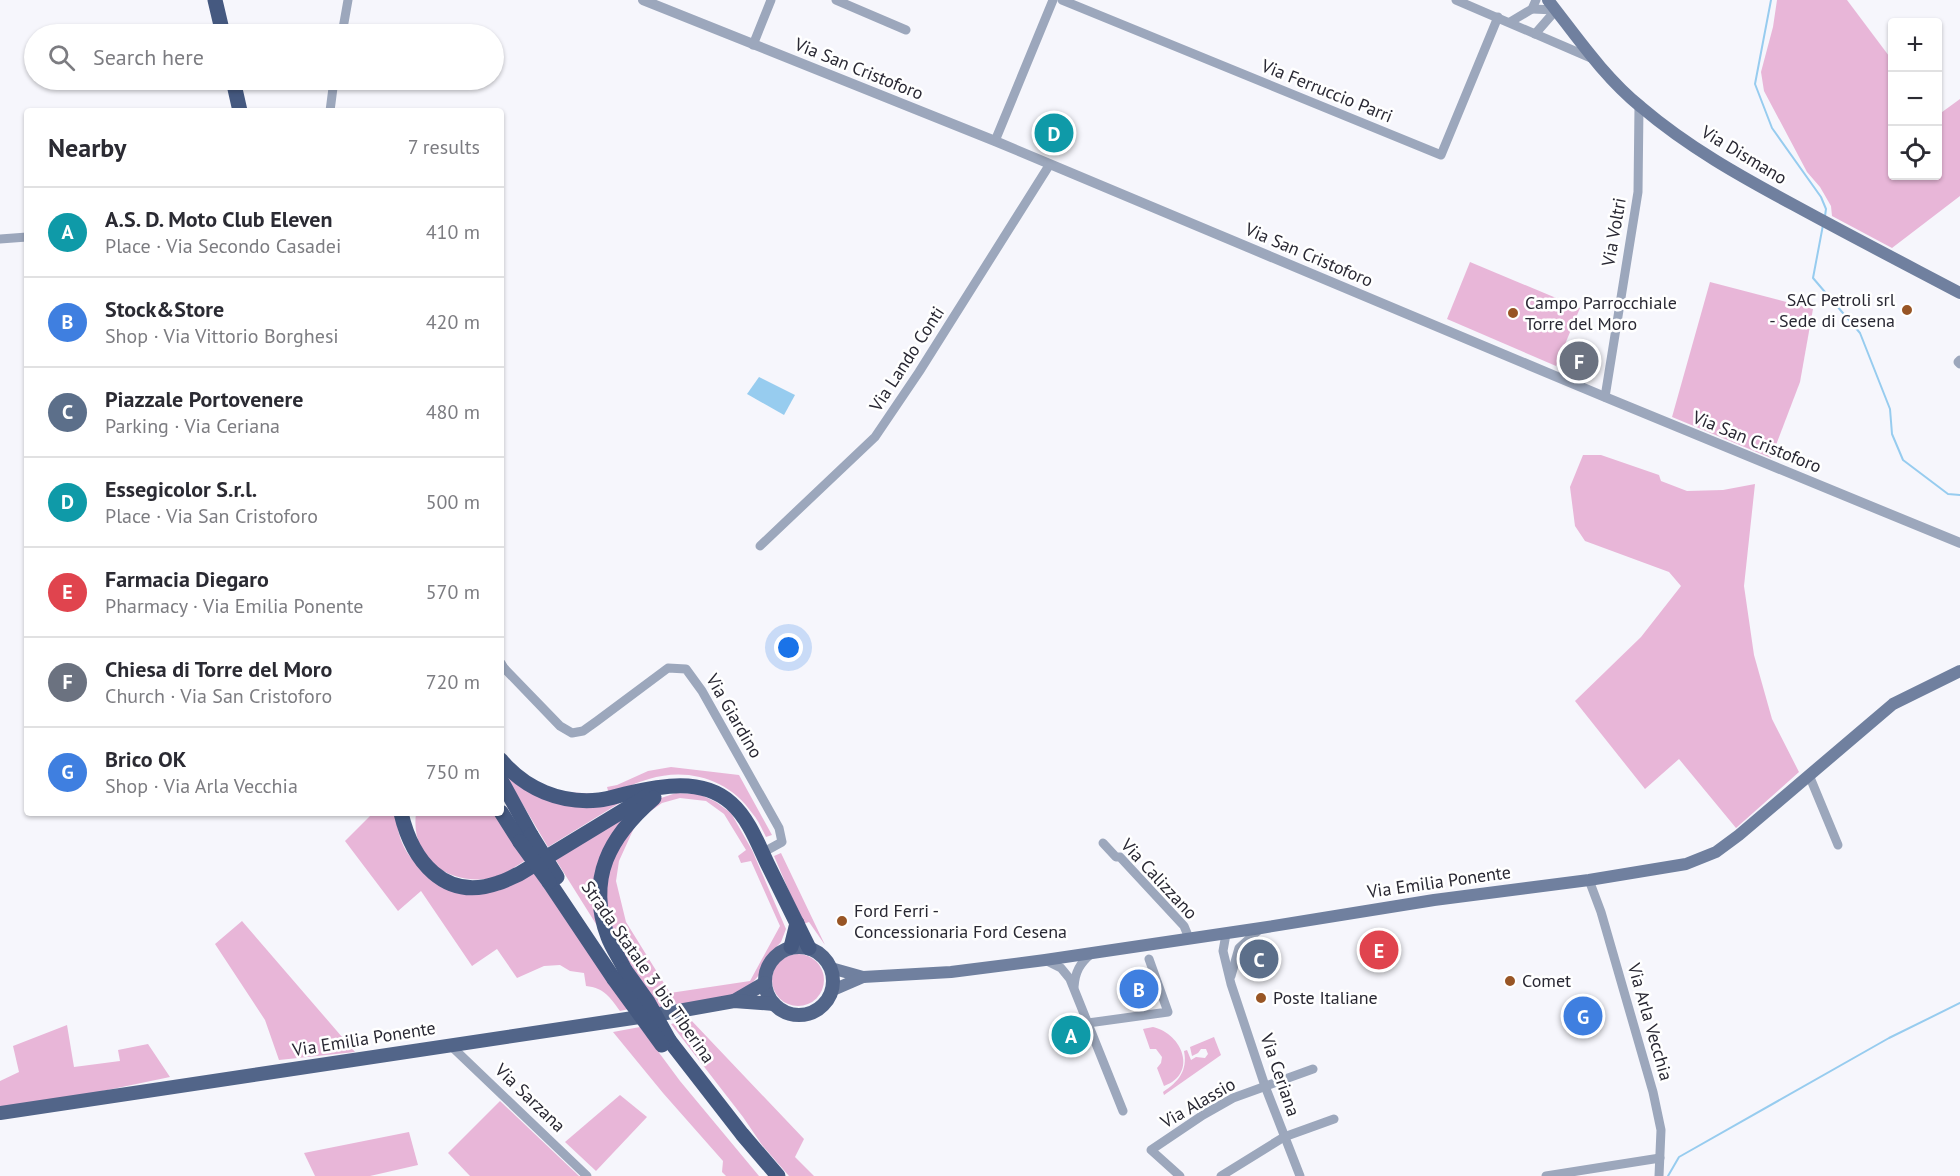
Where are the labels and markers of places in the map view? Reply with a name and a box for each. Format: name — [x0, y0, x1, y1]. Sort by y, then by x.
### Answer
pin: D — [1034, 110, 1074, 156]
place label: SAC Petroli srl - Sede di Cesena — [1769, 288, 1896, 332]
place label: Campo Parrocchiale Torre del Moro — [1525, 291, 1677, 335]
marker: SAC Petroli srl - Sede di Cesena — [1900, 303, 1914, 317]
marker: Campo Parrocchiale Torre del Moro — [1506, 306, 1520, 320]
pin: F — [1560, 338, 1598, 384]
place label: Ford Ferri - Concessionaria Ford Cesena — [854, 899, 1067, 943]
marker: Ford Ferri - Concessionaria Ford Cesena — [835, 914, 849, 928]
pin: E — [1360, 928, 1398, 972]
pin: C — [1240, 936, 1278, 982]
pin: B — [1120, 966, 1158, 1012]
place label: Comet — [1522, 969, 1571, 992]
marker: Comet — [1503, 974, 1517, 988]
place label: Poste Italiane — [1273, 986, 1378, 1009]
marker: Poste Italiane — [1254, 991, 1268, 1005]
pin: G — [1564, 994, 1602, 1038]
pin: A — [1052, 1012, 1090, 1058]

